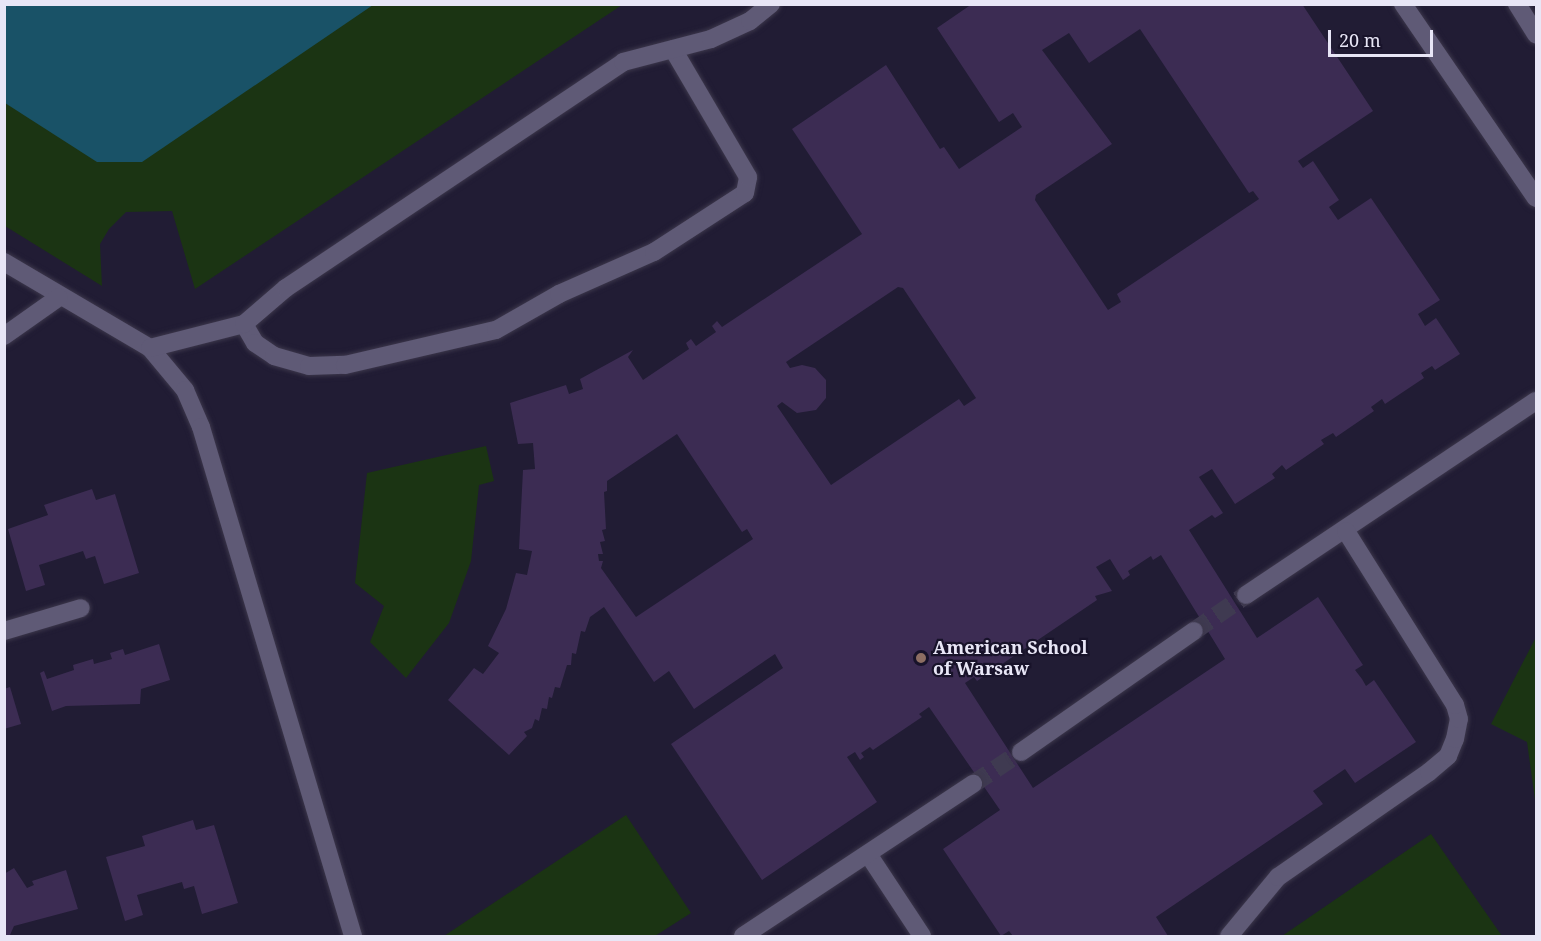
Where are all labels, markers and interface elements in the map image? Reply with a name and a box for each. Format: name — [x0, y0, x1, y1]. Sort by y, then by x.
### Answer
scale bar — [1331, 18, 1436, 56]
text: 20 m — [1339, 28, 1381, 52]
place label: American School of Warsaw — [933, 637, 1088, 680]
marker: American School of Warsaw — [914, 651, 928, 665]

